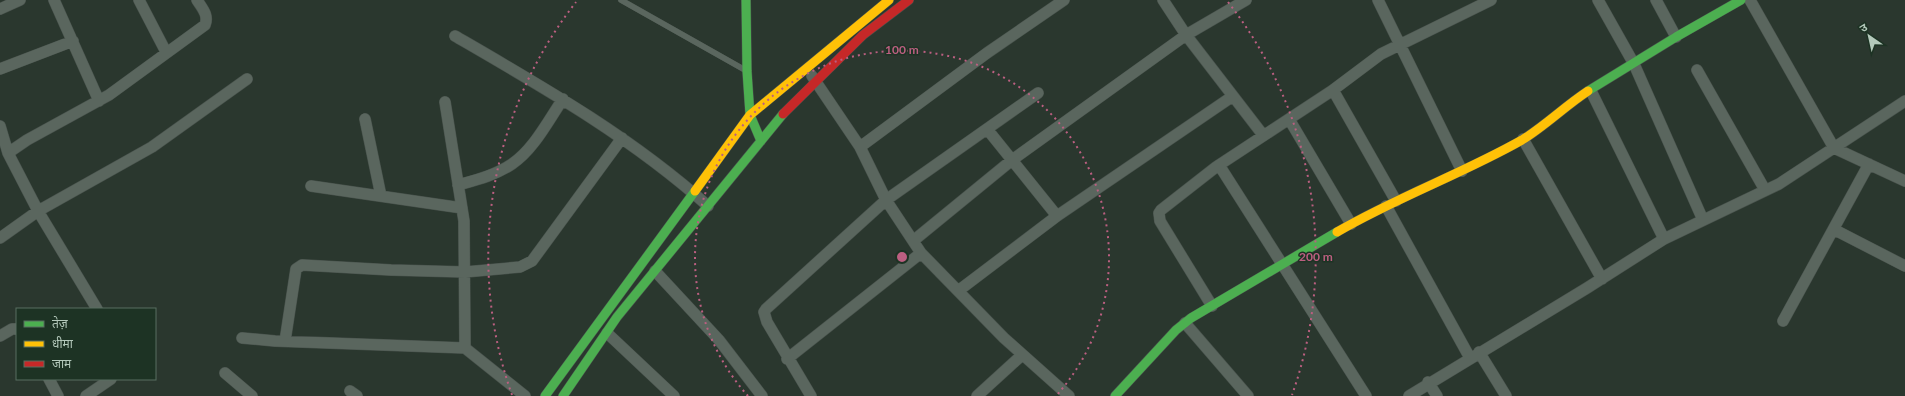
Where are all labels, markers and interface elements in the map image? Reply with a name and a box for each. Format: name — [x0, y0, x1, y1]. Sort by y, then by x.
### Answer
north arrow — [1849, 16, 1889, 56]
text: उ — [1857, 20, 1870, 34]
text: 100 m — [885, 42, 919, 57]
text: 200 m — [1299, 249, 1333, 264]
centre of rings — [895, 250, 909, 264]
legend — [16, 308, 156, 380]
text: तेज़ — [52, 316, 69, 331]
text: धीमा — [52, 336, 74, 351]
text: जाम — [52, 356, 72, 371]

